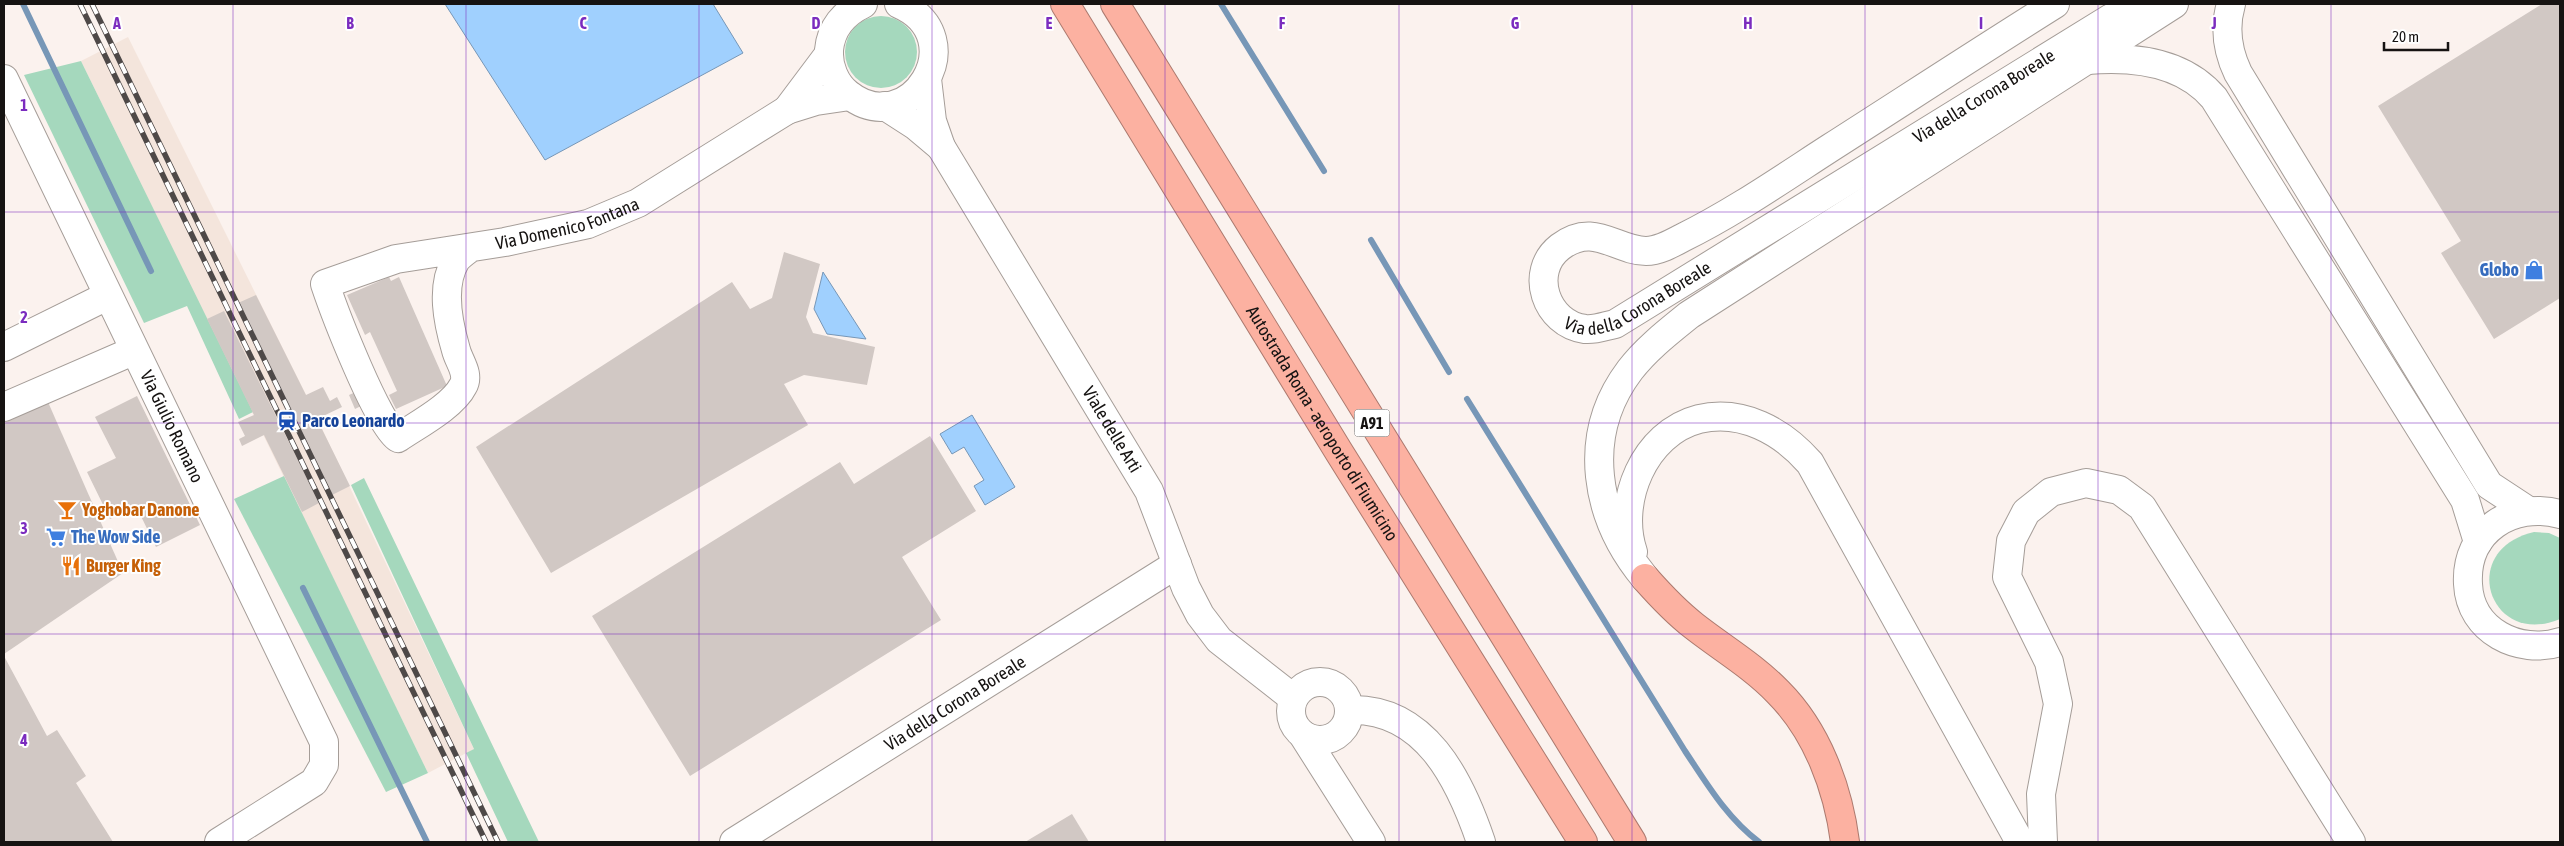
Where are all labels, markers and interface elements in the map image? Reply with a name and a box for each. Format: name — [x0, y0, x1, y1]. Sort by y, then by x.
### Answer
text: A — [112, 14, 121, 32]
text: B — [346, 14, 354, 32]
text: C — [579, 14, 587, 32]
text: D — [812, 14, 821, 32]
text: E — [1046, 14, 1053, 32]
text: F — [1279, 14, 1286, 32]
text: G — [1511, 14, 1520, 32]
text: H — [1743, 14, 1753, 32]
text: I — [1979, 14, 1983, 32]
text: J — [2210, 14, 2217, 32]
scale bar — [2384, 20, 2448, 52]
text: 20 m — [2392, 28, 2419, 45]
street label: Via della Corona Boreale — [1909, 44, 2058, 148]
text: 1 — [20, 96, 28, 114]
street label: Via Domenico Fontana — [494, 193, 642, 253]
street label: Via della Corona Boreale — [1561, 256, 1715, 339]
place label: Globo — [2479, 259, 2519, 280]
shop icon: Globo — [2523, 259, 2545, 281]
street label: Autostrada Roma - aeroporto di Fiumicino — [1242, 302, 1403, 545]
text: 2 — [20, 308, 28, 326]
street label: Via Giulio Romano — [136, 367, 208, 486]
street label: Viale delle Arti — [1078, 383, 1146, 476]
road number: A91 — [1354, 409, 1390, 436]
station icon: Parco Leonardo — [276, 410, 298, 432]
place label: Parco Leonardo — [302, 410, 405, 431]
bar icon: Yoghobar Danone — [56, 499, 78, 521]
place label: Yoghobar Danone — [81, 499, 200, 520]
text: 3 — [20, 519, 28, 537]
supermarket icon: The Wow Side — [45, 526, 67, 548]
place label: The Wow Side — [71, 526, 160, 547]
restaurant icon: Burger King — [60, 555, 82, 577]
place label: Burger King — [86, 555, 161, 576]
street label: Via della Corona Boreale — [880, 651, 1029, 755]
text: 4 — [19, 731, 28, 749]

